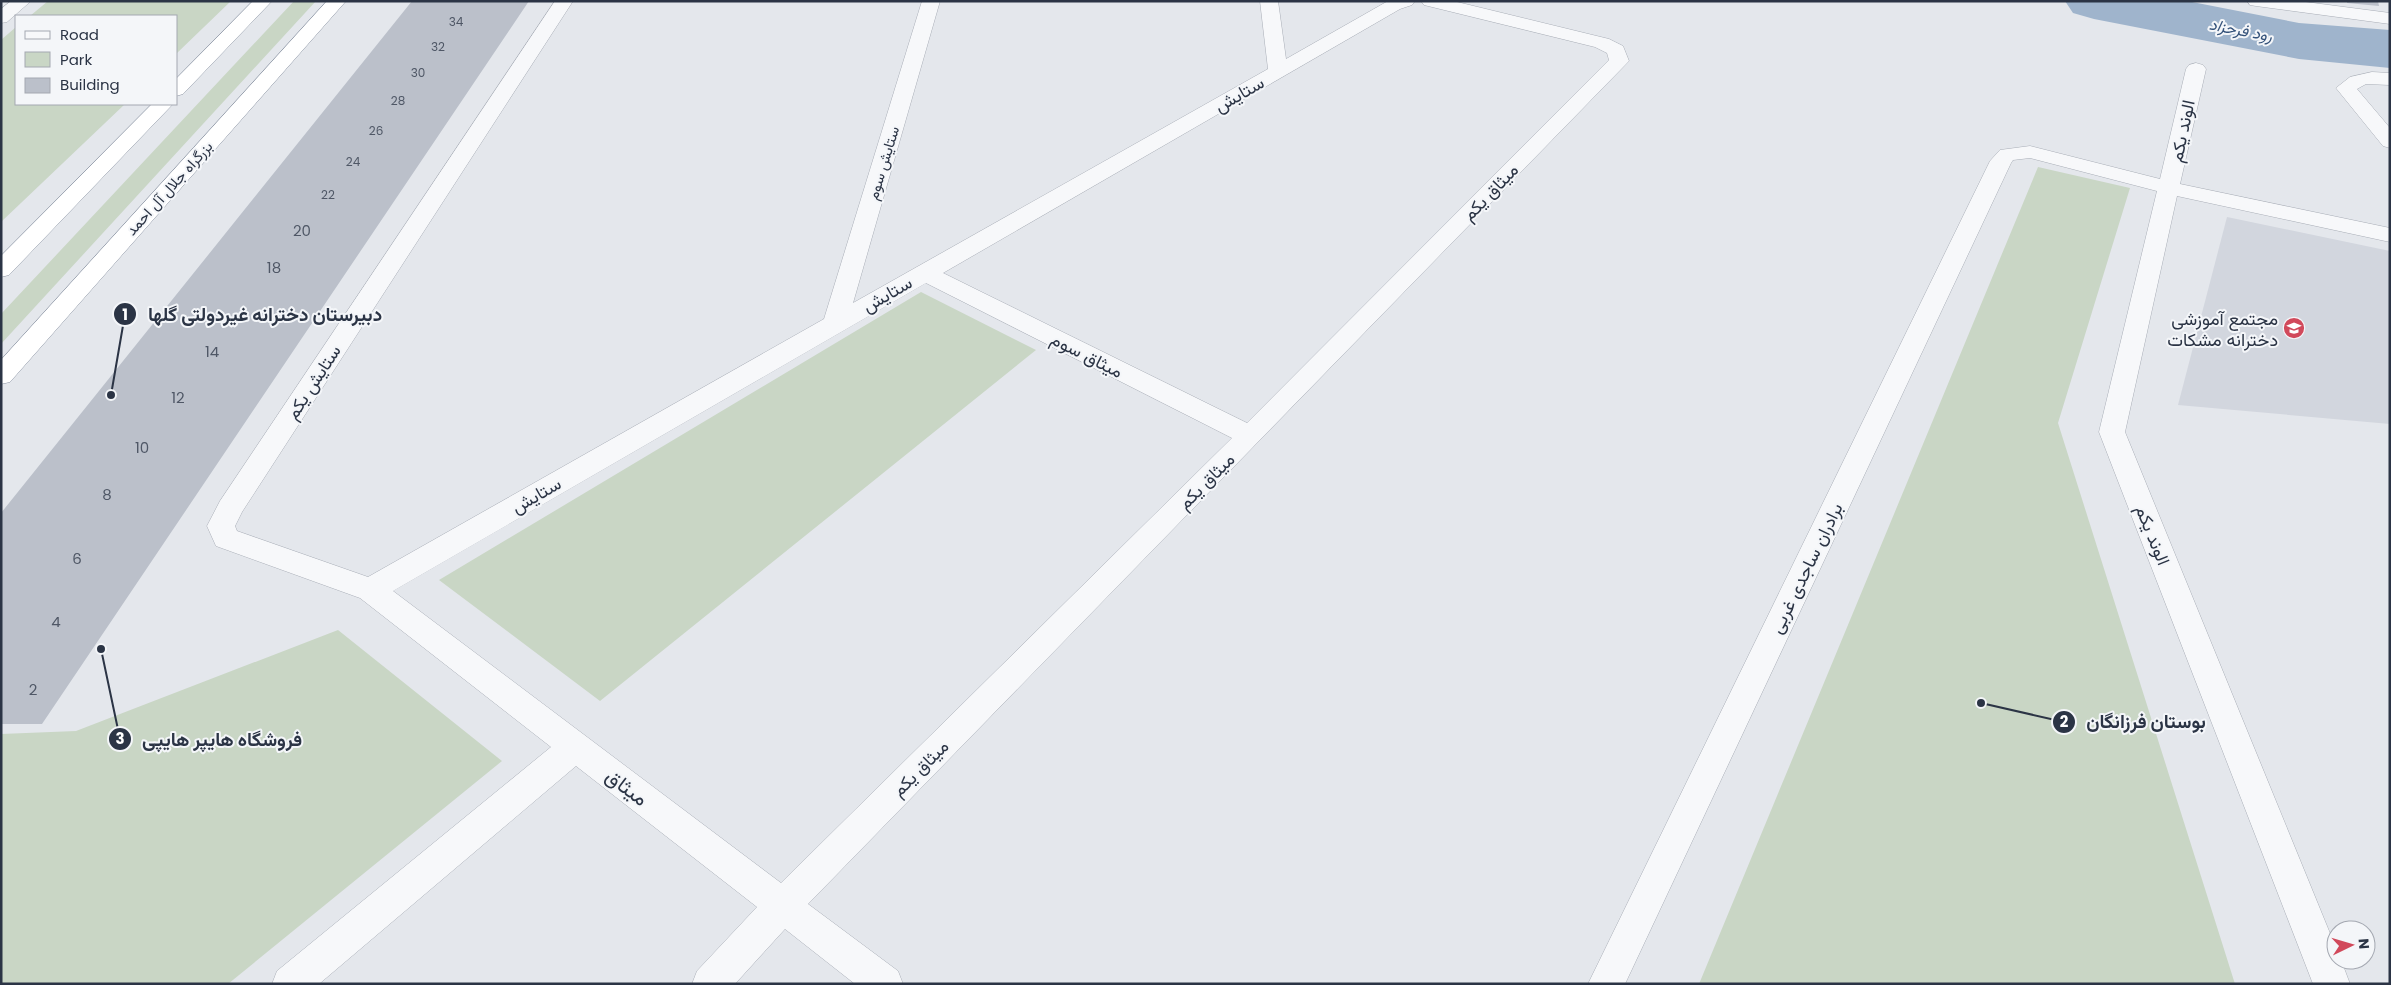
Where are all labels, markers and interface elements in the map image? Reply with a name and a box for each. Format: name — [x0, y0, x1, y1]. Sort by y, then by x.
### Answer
house number: 34 — [449, 13, 464, 30]
water label: رود فرحزاد — [2207, 13, 2275, 48]
legend — [15, 15, 178, 105]
text: Road — [60, 24, 99, 45]
house number: 32 — [431, 38, 445, 55]
text: Park — [60, 49, 92, 70]
house number: 30 — [411, 64, 425, 81]
street label: ستایش — [1210, 70, 1268, 118]
text: Building — [60, 74, 120, 95]
house number: 28 — [391, 92, 405, 109]
street label: الوند یکم — [2163, 98, 2201, 164]
house number: 26 — [369, 122, 383, 139]
street label: ستایش سوم — [862, 123, 904, 202]
street label: بزرگراه جلال آل احمد — [121, 136, 217, 240]
house number: 24 — [346, 153, 361, 170]
street label: میثاق یکم — [1456, 158, 1524, 226]
house number: 22 — [321, 186, 335, 203]
house number: 20 — [293, 220, 311, 241]
house number: 18 — [267, 257, 281, 278]
street label: ستایش — [858, 270, 916, 318]
callout: دبیرستان دخترانه غیردولتی گلها — [113, 297, 392, 331]
text: دبیرستان دخترانه غیردولتی گلها — [148, 301, 382, 328]
text: 1 — [122, 304, 128, 325]
place label: مجتمع آموزشی دخترانه مشکات — [2167, 306, 2278, 352]
school or university icon: مجتمع آموزشی دخترانه مشکات — [2282, 316, 2306, 340]
street label: میثاق سوم — [1047, 326, 1127, 384]
street label: ستایش یکم — [279, 340, 347, 424]
house number: 14 — [205, 341, 219, 362]
house number: 12 — [171, 387, 185, 408]
house number: 10 — [135, 437, 149, 458]
street label: میثاق یکم — [1172, 447, 1240, 515]
street label: ستایش — [507, 471, 565, 519]
house number: 8 — [102, 484, 112, 505]
street label: برادران ساجدی غربی — [1764, 498, 1848, 638]
street label: الوند یکم — [2130, 501, 2176, 569]
house number: 6 — [72, 548, 82, 569]
house number: 4 — [51, 611, 61, 632]
house number: 2 — [29, 679, 37, 700]
callout: بوستان فرزانگان — [2051, 705, 2216, 739]
text: بوستان فرزانگان — [2086, 708, 2206, 735]
text: 2 — [2060, 711, 2069, 732]
callout: فروشگاه هایپر هایپی — [107, 722, 312, 756]
text: فروشگاه هایپر هایپی — [142, 726, 302, 753]
text: 3 — [115, 728, 125, 749]
street label: میثاق یکم — [886, 734, 954, 802]
street label: میثاق — [600, 761, 654, 813]
north arrow — [2326, 920, 2376, 970]
text: N — [2354, 938, 2374, 950]

